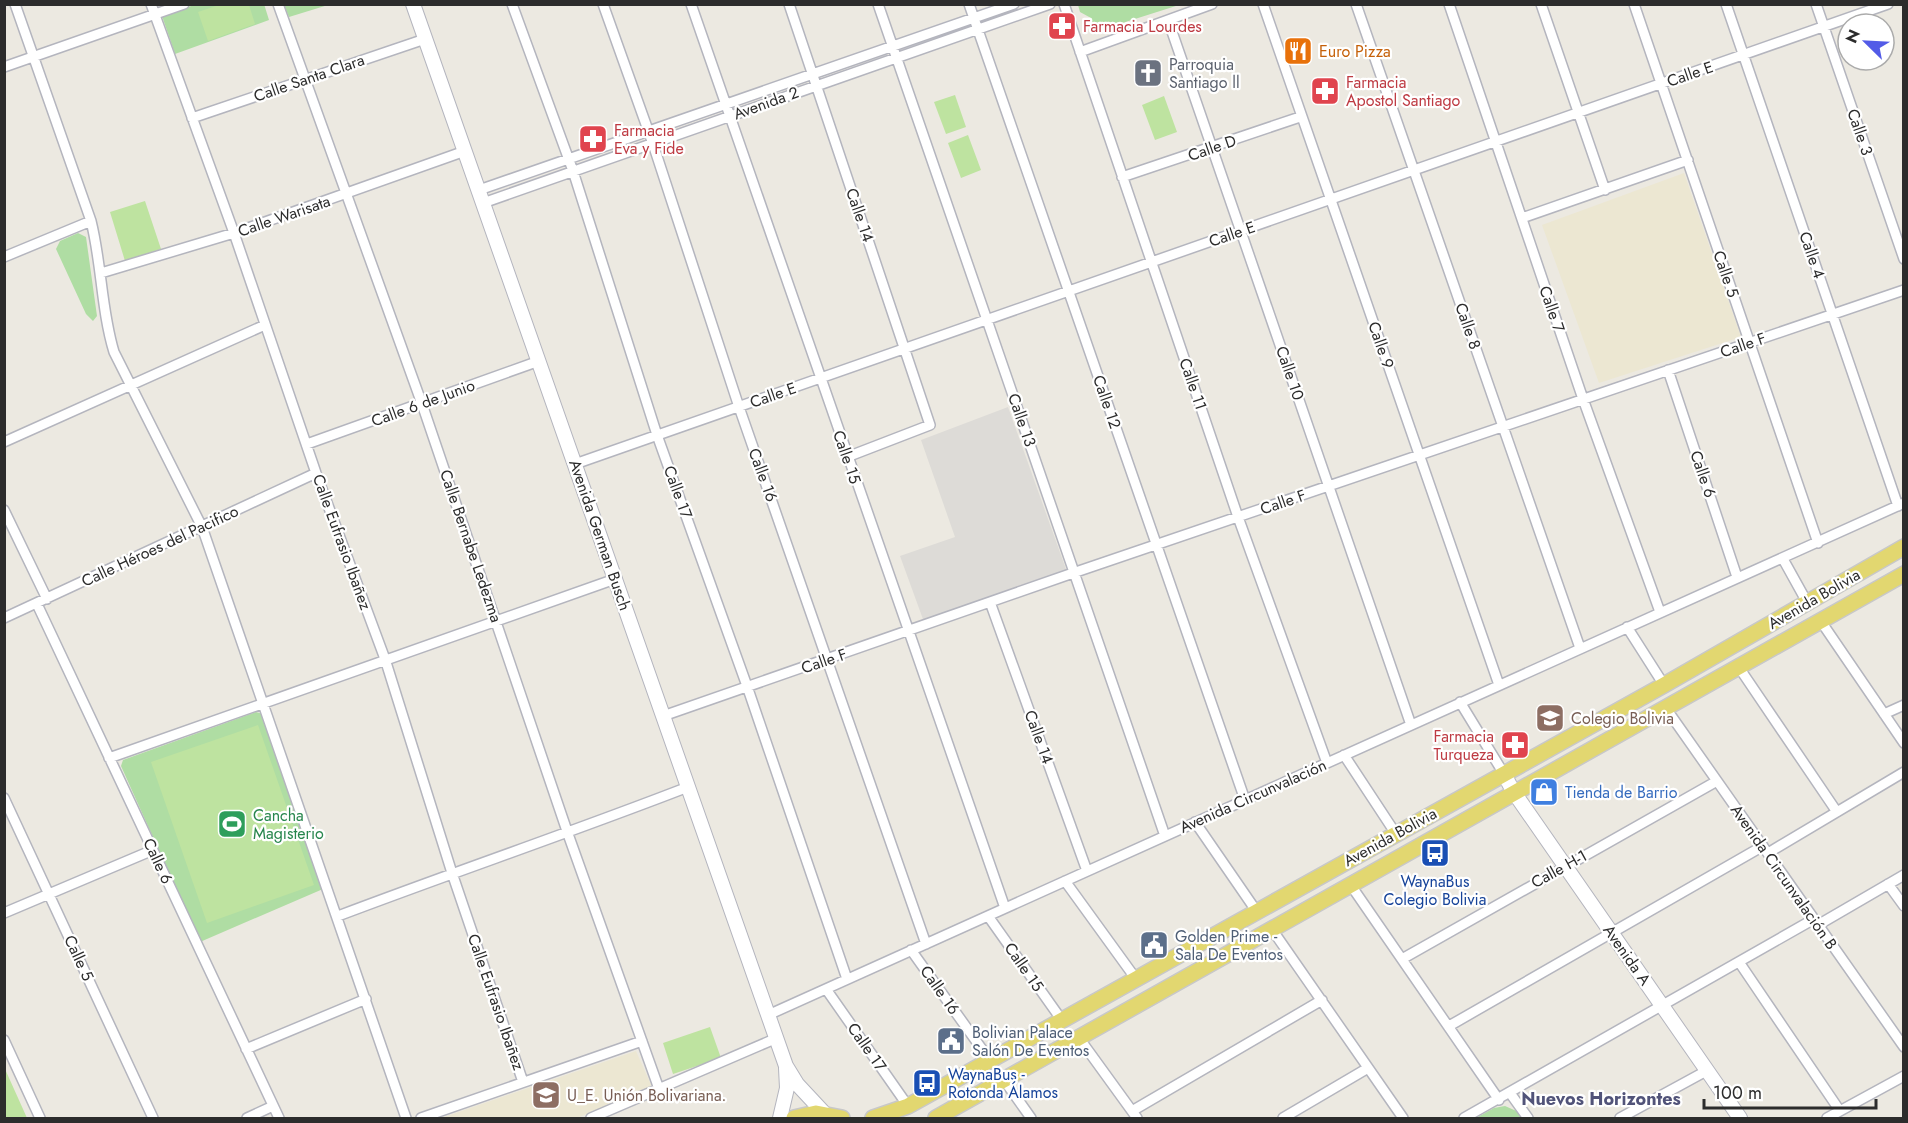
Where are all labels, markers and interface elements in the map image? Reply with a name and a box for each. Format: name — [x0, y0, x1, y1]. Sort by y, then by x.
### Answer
pharmacy icon: Farmacia Lourdes — [1046, 10, 1078, 42]
north arrow — [1836, 12, 1896, 72]
place label: Farmacia Lourdes — [1083, 15, 1202, 38]
text: N — [1840, 26, 1866, 47]
restaurant icon: Euro Pizza — [1282, 35, 1314, 67]
place label: Euro Pizza — [1319, 40, 1391, 63]
street label: Calle Santa Clara — [251, 48, 367, 108]
place label: Parroquia Santiago ll — [1169, 53, 1240, 94]
street label: Calle E — [1664, 55, 1716, 93]
church icon: Parroquia Santiago ll — [1132, 57, 1164, 89]
place label: Farmacia Apostol Santiago — [1346, 71, 1461, 112]
pharmacy icon: Farmacia Apostol Santiago — [1309, 75, 1341, 107]
street label: Avenida 2 — [730, 81, 802, 125]
street label: Calle 3 — [1841, 106, 1879, 159]
place label: Farmacia Eva y Fide — [614, 119, 684, 160]
pharmacy icon: Farmacia Eva y Fide — [577, 123, 609, 155]
street label: Calle D — [1185, 129, 1239, 167]
street label: Calle 14 — [840, 185, 880, 245]
street label: Calle Warisata — [235, 189, 333, 243]
street label: Calle E — [1206, 215, 1258, 253]
street label: Calle 4 — [1793, 228, 1831, 282]
street label: Calle 5 — [1707, 248, 1745, 300]
street label: Calle 7 — [1533, 283, 1571, 336]
street label: Calle 8 — [1449, 300, 1487, 352]
street label: Calle 9 — [1362, 318, 1400, 372]
street label: Calle F — [1717, 326, 1769, 364]
street label: Calle 10 — [1270, 343, 1310, 403]
street label: Calle 11 — [1173, 355, 1213, 413]
street label: Calle 12 — [1087, 372, 1127, 432]
street label: Calle 6 de Junio — [368, 374, 478, 432]
street label: Calle E — [747, 376, 799, 414]
street label: Calle 13 — [1002, 390, 1042, 450]
street label: Calle 15 — [827, 427, 867, 487]
street label: Calle 16 — [743, 445, 783, 505]
street label: Calle 6 — [1684, 447, 1722, 501]
street label: Avenida German Busch — [563, 456, 637, 614]
street label: Calle 17 — [658, 462, 698, 522]
street label: Calle Bernabe Ledezma — [434, 467, 508, 625]
street label: Calle Eufrasio Ibañez — [307, 471, 377, 614]
street label: Calle F — [1257, 483, 1309, 521]
street label: Calle Héroes del Pacifico — [78, 499, 243, 593]
street label: Avenida Bolivia — [1763, 563, 1865, 635]
street label: Calle F — [798, 642, 850, 680]
school or university icon: Colegio Bolivia — [1534, 702, 1566, 734]
street label: Calle 14 — [1019, 707, 1059, 767]
place label: Colegio Bolivia — [1571, 707, 1674, 730]
place label: Farmacia Turqueza — [1434, 725, 1494, 766]
pharmacy icon: Farmacia Turqueza — [1499, 729, 1531, 761]
street label: Avenida Circunvalación — [1176, 753, 1330, 839]
shop icon: Tienda de Barrio — [1528, 776, 1560, 808]
place label: Tienda de Barrio — [1565, 781, 1678, 804]
street label: Avenida Circunvalación B — [1725, 800, 1843, 954]
street label: Avenida Bolivia — [1339, 802, 1441, 872]
place label: Cancha Magisterio — [253, 804, 324, 845]
sports icon: Cancha Magisterio — [216, 808, 248, 840]
street label: Calle 6 — [137, 834, 179, 888]
bus stop icon: WaynaBus Colegio Bolivia — [1419, 837, 1451, 869]
street label: Calle H-1 — [1527, 844, 1591, 894]
place label: WaynaBus Colegio Bolivia — [1384, 870, 1486, 911]
street label: Avenida A — [1598, 920, 1657, 990]
place label: Golden Prime - Sala De Eventos — [1175, 925, 1283, 966]
public building icon: Golden Prime - Sala De Eventos — [1138, 929, 1170, 961]
street label: Calle 5 — [58, 931, 100, 985]
street label: Calle Eufrasio Ibañez — [462, 931, 530, 1074]
street label: Calle 15 — [999, 938, 1049, 996]
street label: Calle 16 — [915, 961, 965, 1019]
street label: Calle 17 — [842, 1018, 892, 1076]
place label: Bolivian Palace Salón De Eventos — [972, 1021, 1089, 1062]
public building icon: Bolivian Palace Salón De Eventos — [935, 1025, 967, 1057]
place label: WaynaBus - Rotonda Álamos — [948, 1063, 1058, 1104]
bus stop icon: WaynaBus - Rotonda Álamos — [911, 1067, 943, 1099]
scale bar — [1704, 1072, 1876, 1110]
school or university icon: U_E. Unión Bolivariana. — [530, 1079, 562, 1111]
text: 100 m — [1713, 1080, 1762, 1106]
place label: U_E. Unión Bolivariana. — [567, 1084, 726, 1107]
district label: Nuevos Horizontes — [1521, 1086, 1681, 1112]

